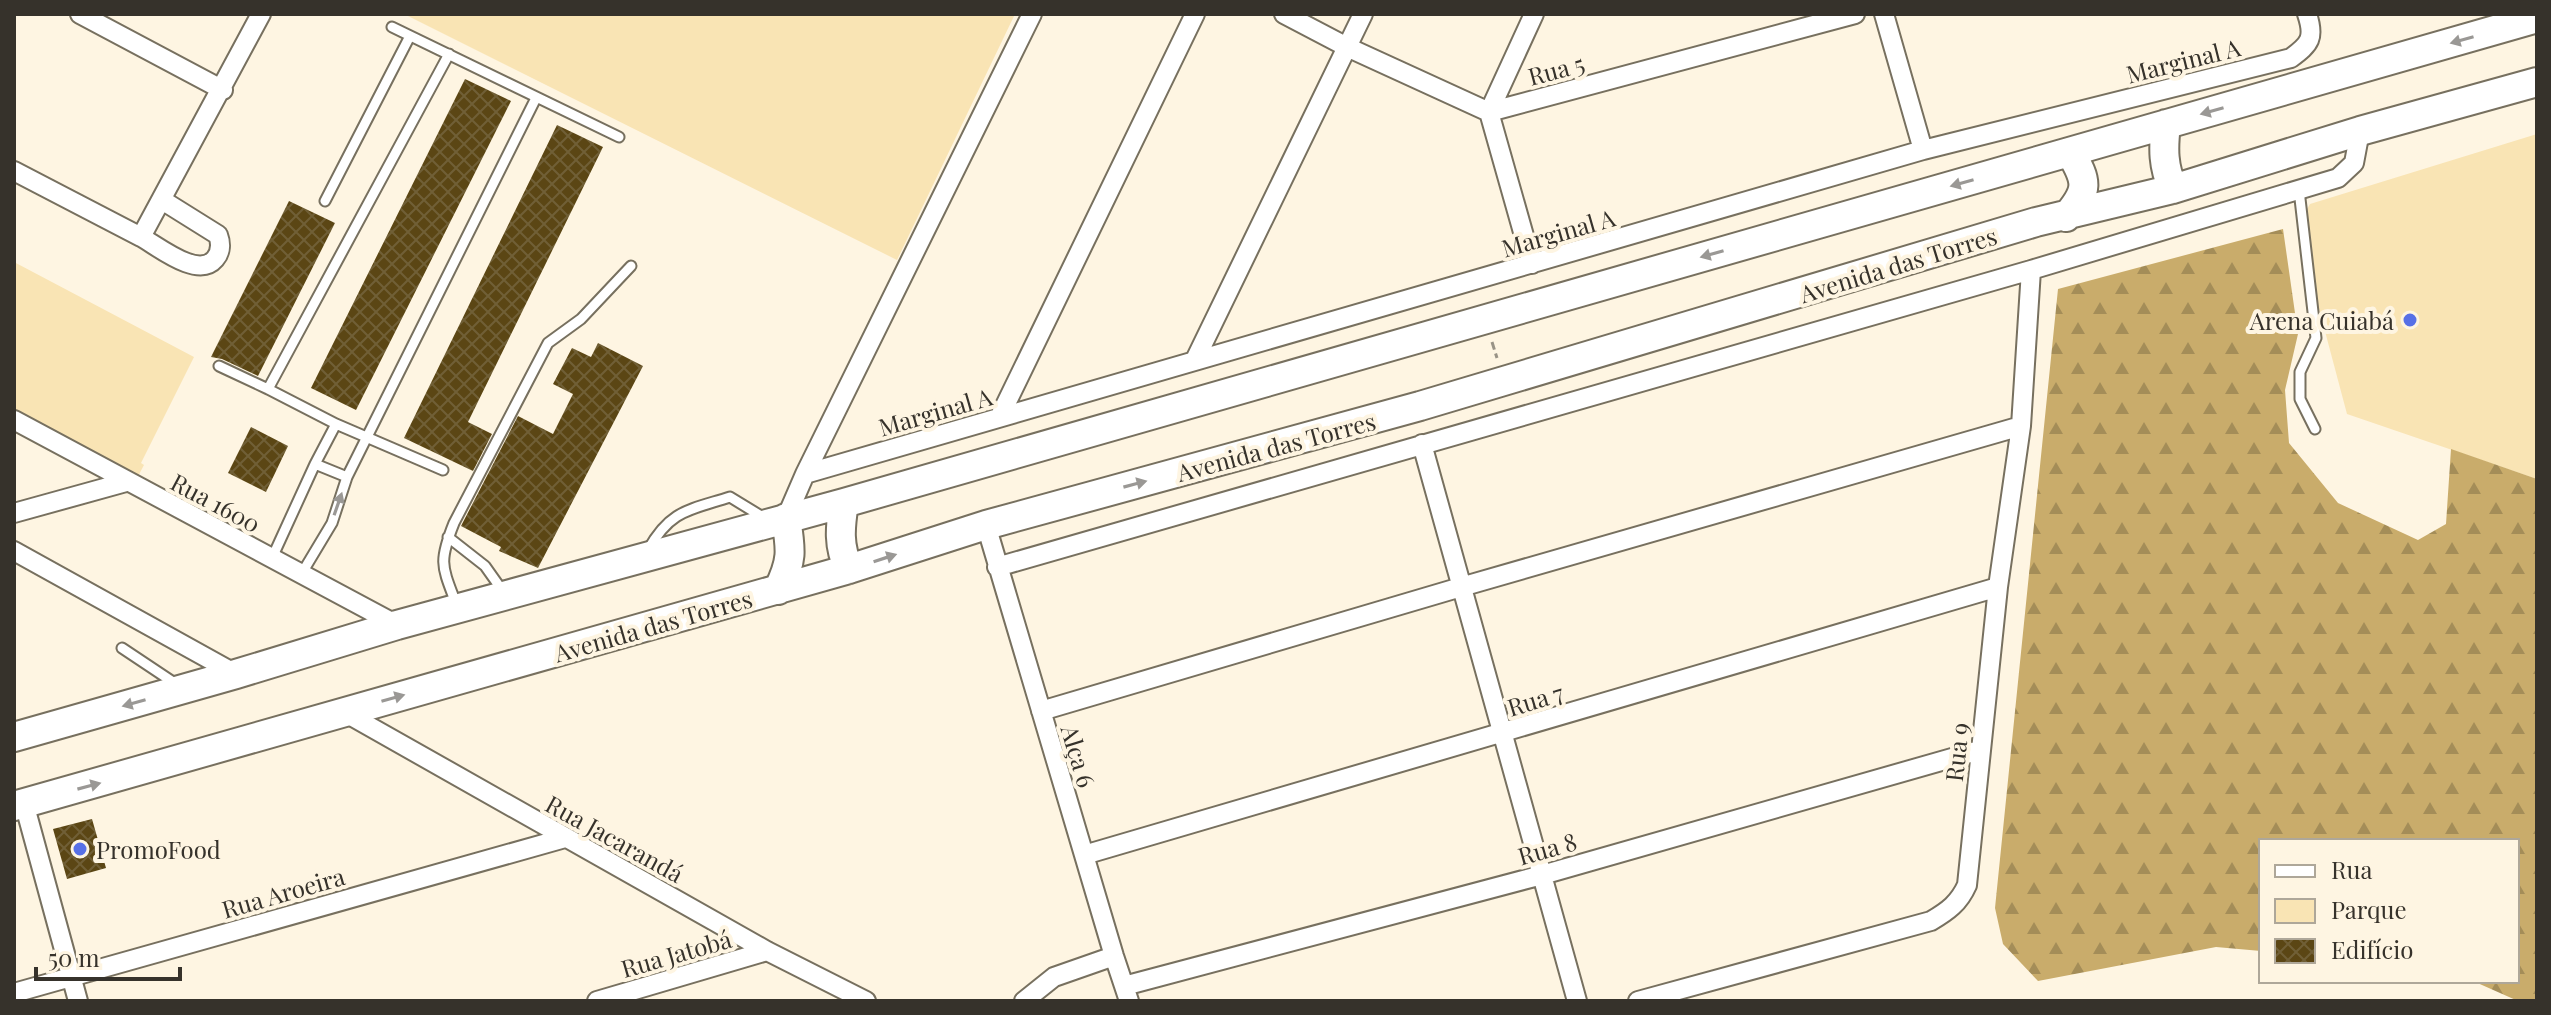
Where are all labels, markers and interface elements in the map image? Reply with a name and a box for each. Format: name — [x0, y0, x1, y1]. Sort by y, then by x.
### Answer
street label: Marginal A — [2123, 30, 2244, 90]
one-way arrow — [2449, 34, 2474, 46]
street label: Rua 5 — [1524, 46, 1588, 92]
one-way arrow — [2200, 105, 2224, 118]
one-way arrow — [1950, 177, 1974, 190]
street label: Marginal A — [1498, 200, 1619, 263]
street label: Avenida das Torres — [1795, 219, 2000, 309]
one-way arrow — [1700, 248, 1724, 261]
place label: Arena Cuiabá — [2249, 304, 2394, 336]
marker: Arena Cuiabá — [2401, 311, 2419, 329]
street label: Marginal A — [875, 379, 996, 442]
street label: Avenida das Torres — [1172, 404, 1379, 488]
street label: Rua 1600 — [166, 465, 266, 539]
one-way arrow — [1122, 478, 1147, 490]
one-way arrow — [332, 492, 345, 516]
one-way arrow — [873, 551, 897, 563]
street label: Avenida das Torres — [549, 581, 756, 669]
street label: Rua 7 — [1503, 675, 1567, 723]
one-way arrow — [381, 691, 405, 704]
one-way arrow — [122, 697, 146, 710]
street label: Alça 6 — [1054, 720, 1104, 791]
street label: Rua 9 — [1937, 721, 1975, 783]
one-way arrow — [78, 779, 102, 792]
street label: Rua Jacarandá — [540, 787, 690, 889]
street label: Rua 8 — [1514, 824, 1580, 872]
place label: PromoFood — [96, 833, 221, 865]
legend — [2259, 839, 2519, 983]
marker: PromoFood — [71, 840, 89, 858]
text: Rua — [2331, 853, 2372, 885]
street label: Rua Aroeira — [218, 859, 348, 925]
text: Parque — [2331, 893, 2407, 925]
street label: Rua Jatobá — [617, 922, 735, 984]
scale bar — [36, 931, 180, 981]
text: Edifício — [2331, 933, 2413, 965]
text: 50 m — [48, 941, 100, 973]

